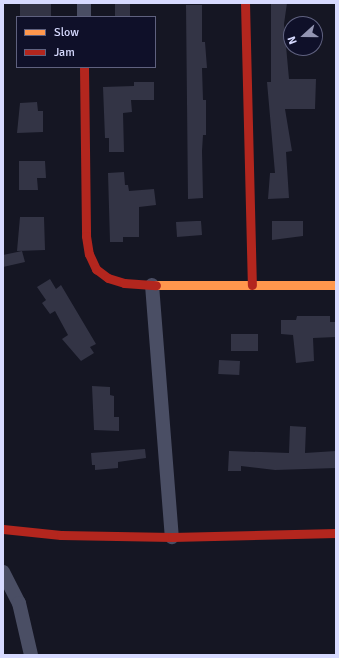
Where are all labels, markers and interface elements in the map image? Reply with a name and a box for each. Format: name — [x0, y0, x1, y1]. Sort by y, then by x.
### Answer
legend — [16, 16, 156, 68]
north arrow — [283, 16, 323, 56]
text: Slow — [54, 25, 79, 40]
text: N — [285, 34, 300, 46]
text: Jam — [54, 45, 75, 60]

